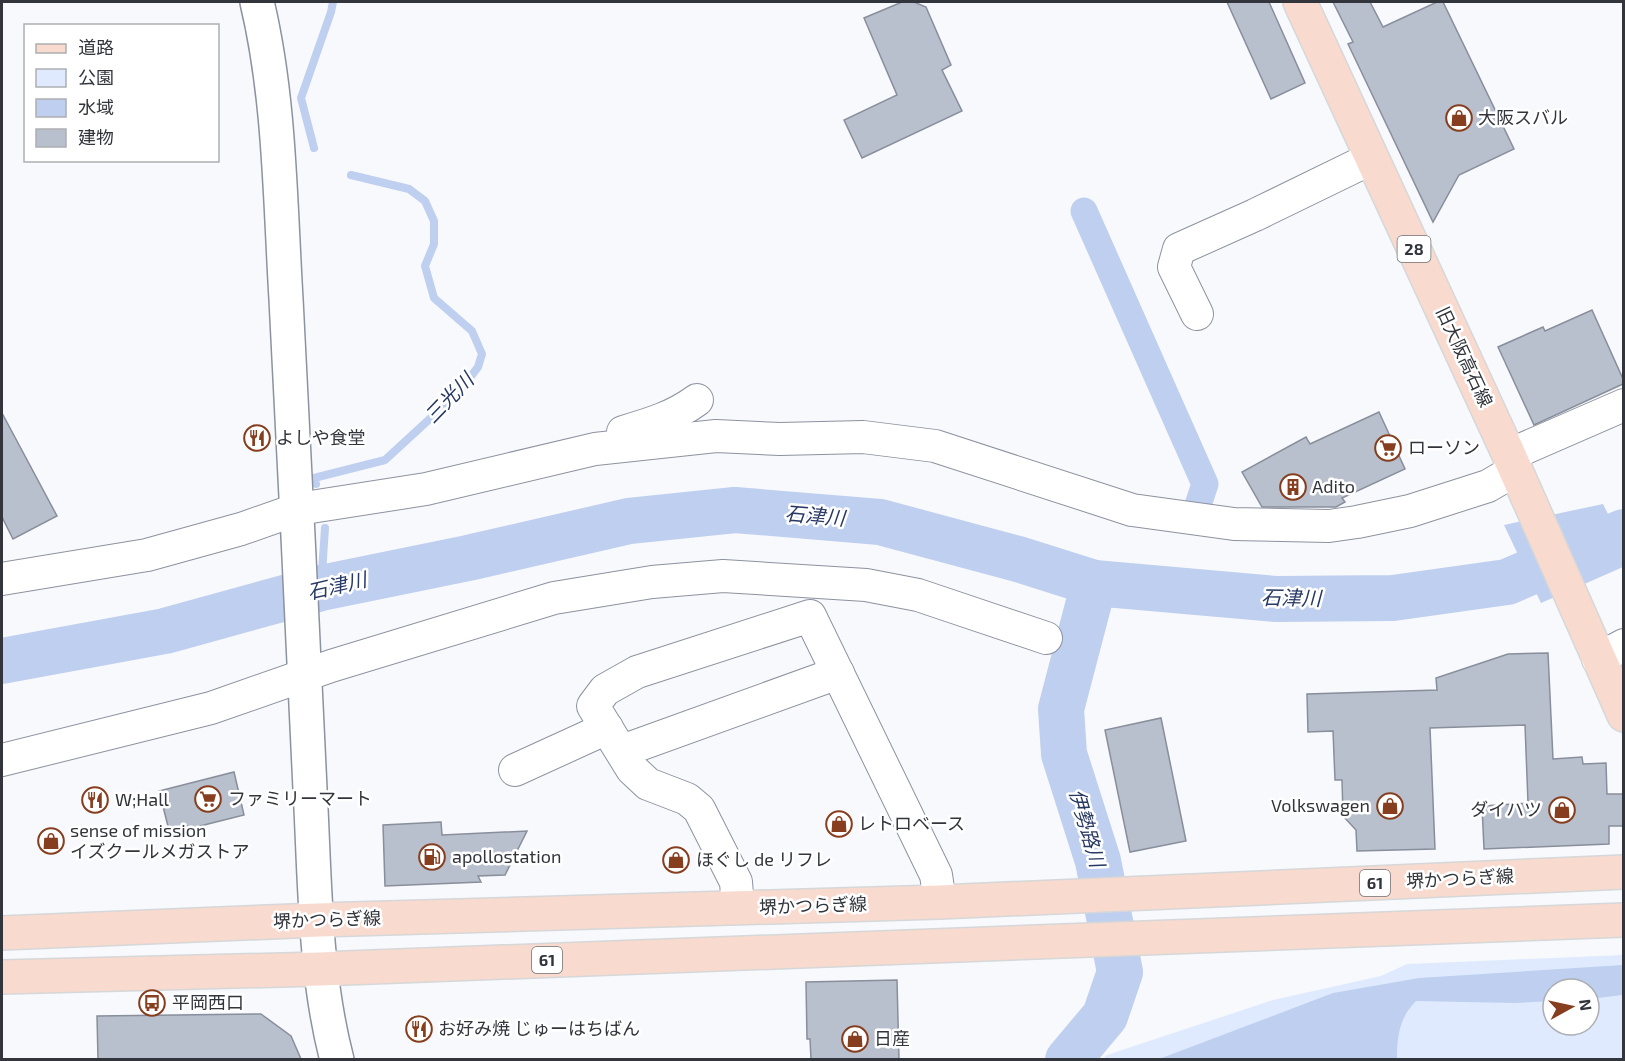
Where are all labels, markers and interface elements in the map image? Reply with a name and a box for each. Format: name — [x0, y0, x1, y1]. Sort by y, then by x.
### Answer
legend — [24, 24, 219, 162]
text: 道路 — [78, 36, 114, 58]
text: 公園 — [78, 66, 114, 88]
text: 水域 — [78, 96, 114, 118]
shop icon: 大阪スバル — [1444, 103, 1474, 133]
place label: 大阪スバル — [1478, 106, 1568, 128]
text: 建物 — [78, 126, 114, 148]
road number: 28 — [1398, 236, 1430, 262]
street label: 旧大阪高石線 — [1432, 303, 1498, 410]
water label: 三光川 — [419, 366, 479, 427]
restaurant icon: よしや食堂 — [242, 423, 272, 453]
place label: よしや食堂 — [276, 426, 366, 448]
supermarket icon: ローソン — [1373, 433, 1403, 463]
place label: ローソン — [1408, 436, 1480, 458]
building icon: Adito — [1278, 472, 1308, 502]
place label: Adito — [1312, 475, 1355, 497]
water label: 石津川 — [784, 500, 848, 530]
water label: 石津川 — [305, 566, 371, 603]
water label: 石津川 — [1261, 584, 1323, 610]
supermarket icon: ファミリーマート — [193, 784, 223, 814]
restaurant icon: W;Hall — [80, 785, 110, 815]
water label: 伊勢路川 — [1065, 786, 1111, 871]
place label: ファミリーマート — [228, 787, 372, 809]
place label: W;Hall — [115, 788, 170, 810]
shop icon: Volkswagen — [1375, 791, 1405, 821]
place label: Volkswagen — [1271, 794, 1370, 816]
shop icon: ダイハツ — [1547, 795, 1577, 825]
place label: ダイハツ — [1470, 798, 1542, 820]
shop icon: レトロベース — [824, 809, 854, 839]
place label: レトロベース — [858, 812, 965, 834]
place label: sense of mission イズクールメガストア — [70, 819, 249, 862]
shop icon: sense of mission イズクールメガストア — [36, 826, 66, 856]
fuel station icon: apollostation — [417, 842, 447, 872]
place label: apollostation — [452, 845, 561, 867]
shop icon: ほぐし de リフレ — [661, 845, 691, 875]
place label: ほぐし de リフレ — [696, 848, 832, 870]
street label: 堺かつらぎ線 — [1405, 864, 1514, 892]
road number: 61 — [1360, 870, 1390, 896]
street label: 堺かつらぎ線 — [759, 892, 867, 918]
street label: 堺かつらぎ線 — [273, 906, 381, 932]
road number: 61 — [532, 947, 562, 973]
north arrow — [1541, 977, 1601, 1037]
bus stop icon: 平岡西口 — [137, 988, 167, 1018]
place label: 平岡西口 — [172, 991, 244, 1013]
text: N — [1576, 998, 1597, 1012]
restaurant icon: お好み焼 じゅーはちばん — [404, 1014, 434, 1044]
place label: お好み焼 じゅーはちばん — [438, 1017, 640, 1039]
shop icon: 日産 — [840, 1024, 870, 1054]
place label: 日産 — [874, 1027, 910, 1049]

